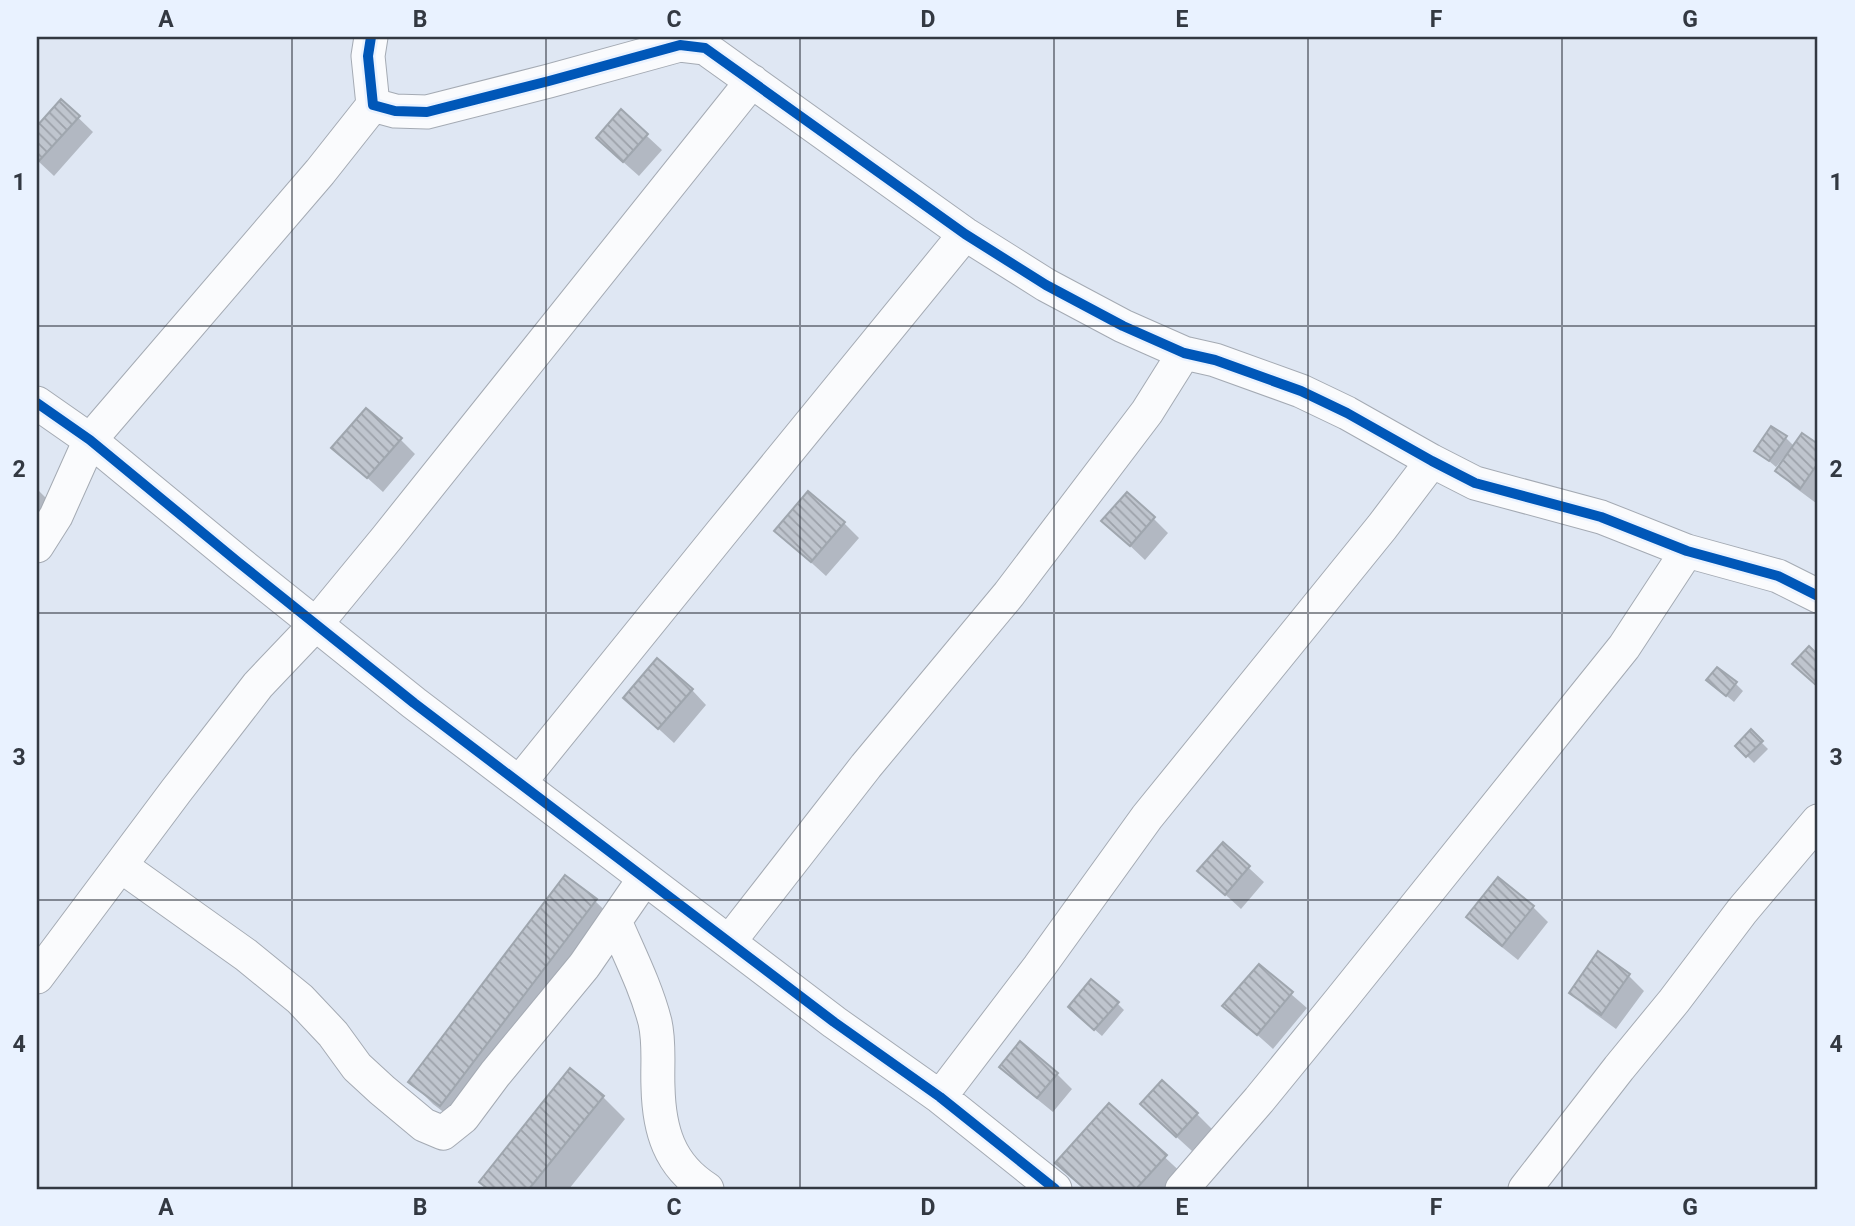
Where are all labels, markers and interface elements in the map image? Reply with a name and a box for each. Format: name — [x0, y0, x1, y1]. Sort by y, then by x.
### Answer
text: A — [158, 6, 174, 33]
text: B — [413, 6, 427, 33]
text: C — [666, 6, 682, 33]
text: D — [921, 6, 935, 33]
text: E — [1176, 6, 1189, 33]
text: F — [1430, 6, 1443, 33]
text: G — [1682, 6, 1698, 33]
text: 1 — [12, 169, 26, 196]
text: 1 — [1829, 169, 1843, 196]
text: 2 — [12, 456, 26, 483]
text: 2 — [1829, 456, 1843, 483]
text: 3 — [12, 744, 26, 771]
text: 3 — [1829, 744, 1843, 771]
text: 4 — [12, 1031, 26, 1058]
text: 4 — [1829, 1031, 1843, 1058]
text: A — [158, 1194, 174, 1221]
text: B — [413, 1194, 427, 1221]
text: C — [666, 1194, 682, 1221]
text: D — [921, 1194, 935, 1221]
text: E — [1176, 1194, 1189, 1221]
text: F — [1430, 1194, 1443, 1221]
text: G — [1682, 1194, 1698, 1221]

